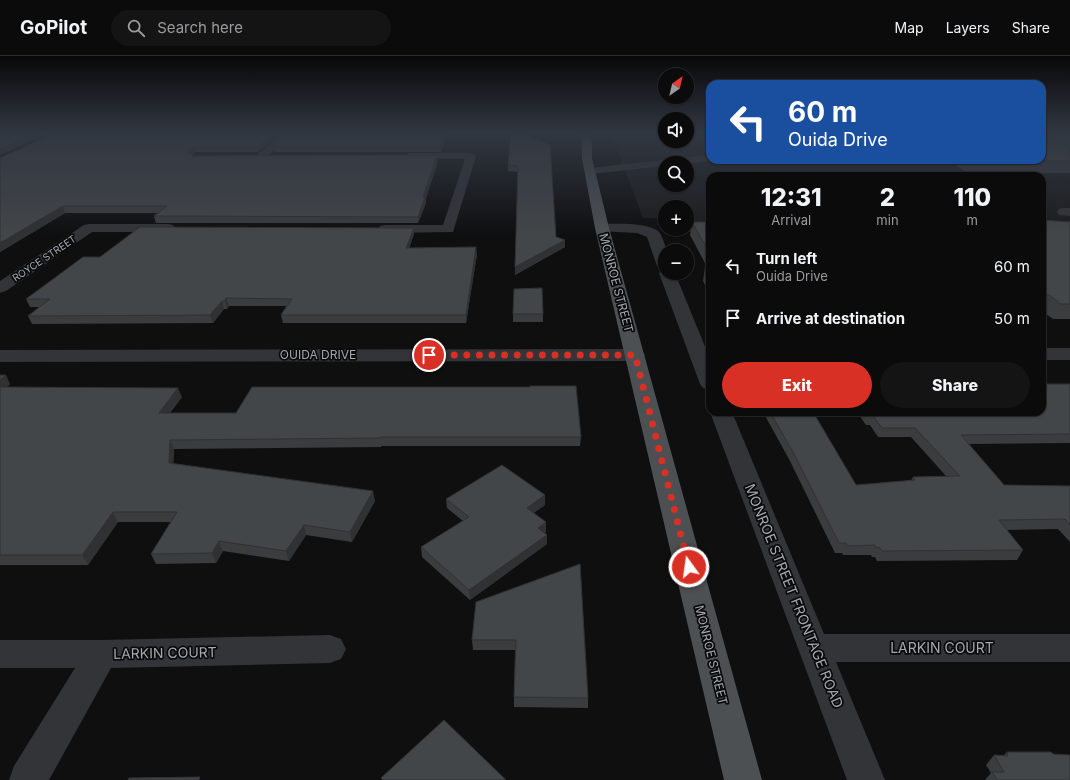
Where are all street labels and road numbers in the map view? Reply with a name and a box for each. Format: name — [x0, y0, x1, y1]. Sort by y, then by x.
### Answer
street label: ROYCE STREET — [10, 232, 78, 284]
street label: MONROE STREET — [596, 232, 637, 334]
street label: OUIDA DRIVE — [280, 347, 356, 362]
street label: MONROE STREET FRONTAGE ROAD — [742, 481, 847, 710]
street label: MONROE STREET — [692, 604, 731, 706]
street label: LARKIN COURT — [890, 639, 994, 656]
street label: LARKIN COURT — [113, 643, 217, 662]

